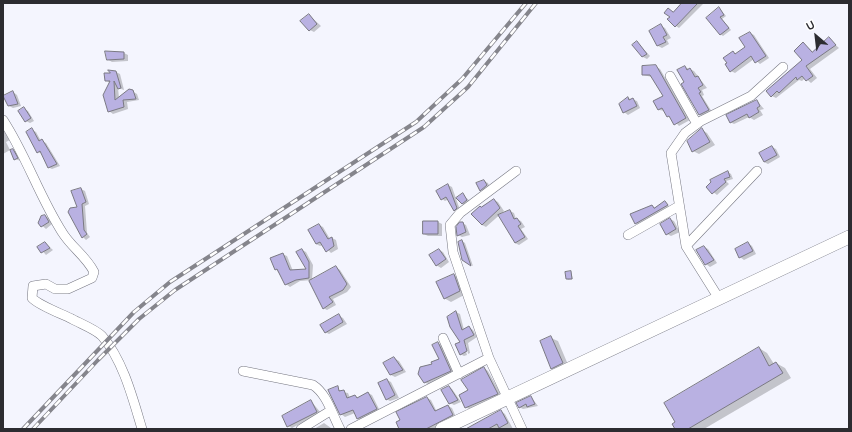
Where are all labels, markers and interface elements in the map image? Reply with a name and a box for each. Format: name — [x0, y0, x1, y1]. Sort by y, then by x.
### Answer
north arrow — [796, 16, 836, 56]
text: U — [804, 17, 817, 33]

